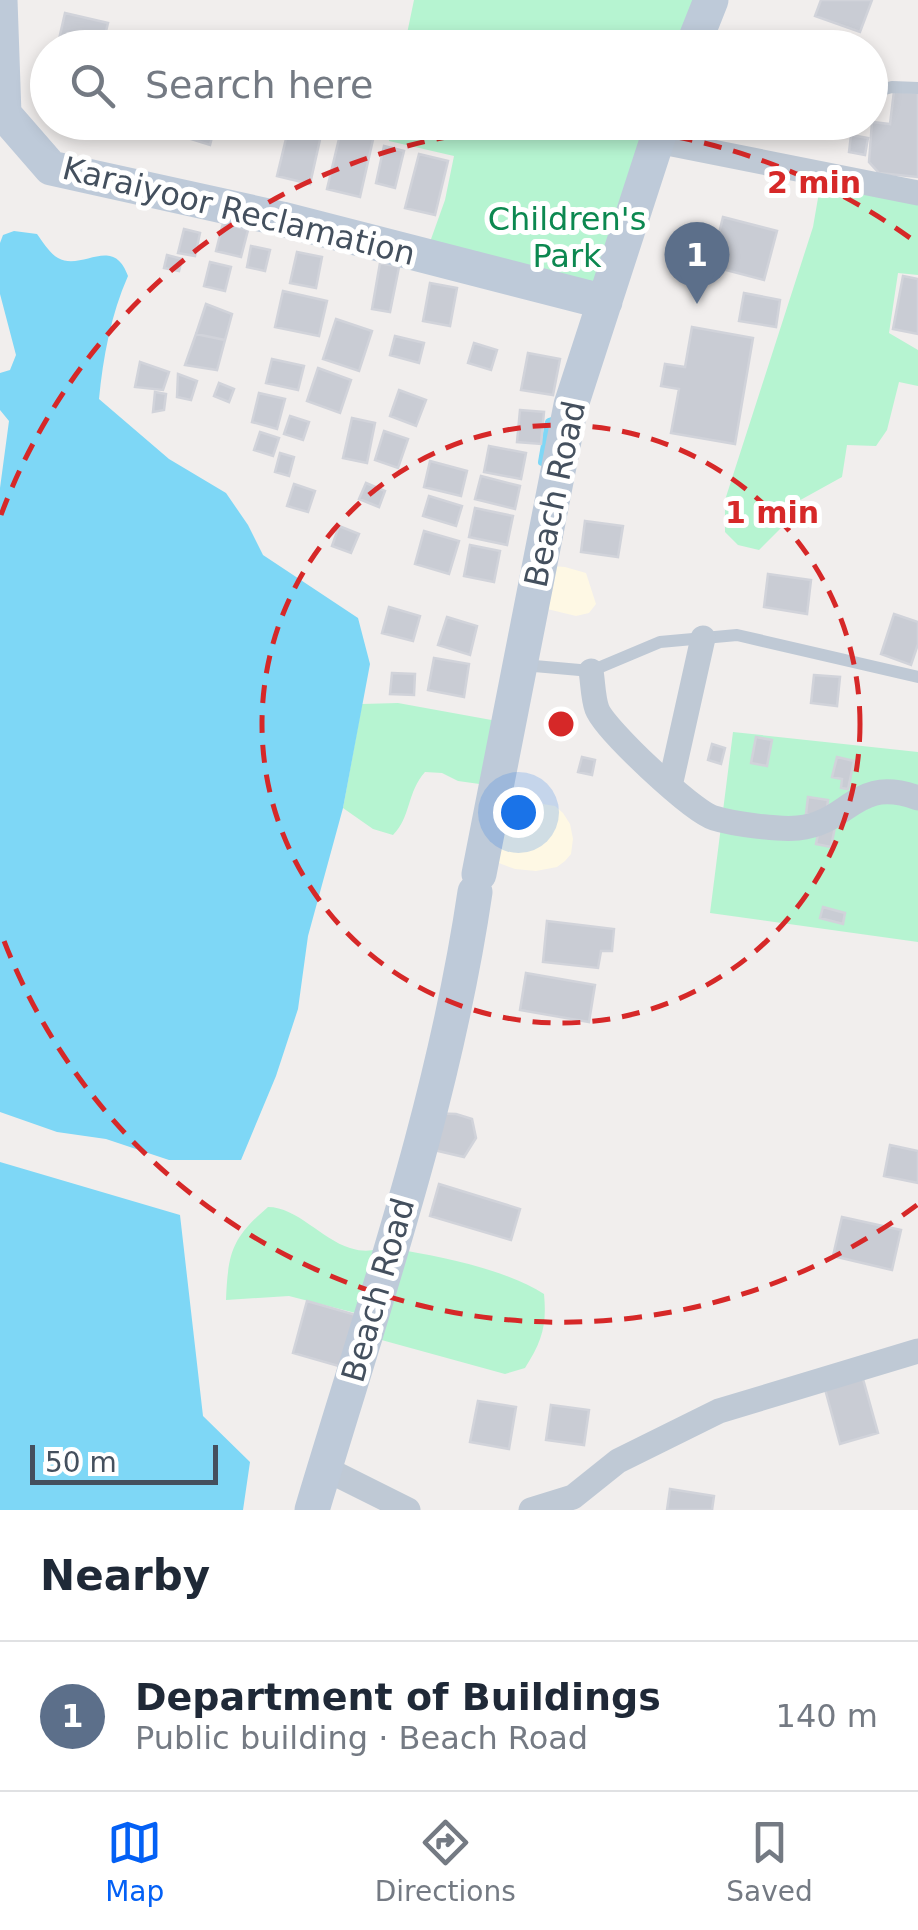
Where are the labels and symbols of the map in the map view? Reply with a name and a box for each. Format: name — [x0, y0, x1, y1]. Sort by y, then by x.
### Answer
street label: Karaiyoor Reclamation — [59, 149, 419, 273]
text: 2 min — [767, 165, 861, 200]
park label: Children's Park — [488, 200, 646, 275]
pin: 1 — [664, 222, 730, 304]
street label: Beach Road — [517, 397, 593, 591]
text: 1 min — [725, 495, 819, 530]
centre of rings — [543, 706, 579, 742]
your location — [493, 787, 544, 838]
street label: Beach Road — [334, 1194, 422, 1386]
scale bar — [30, 1440, 218, 1484]

